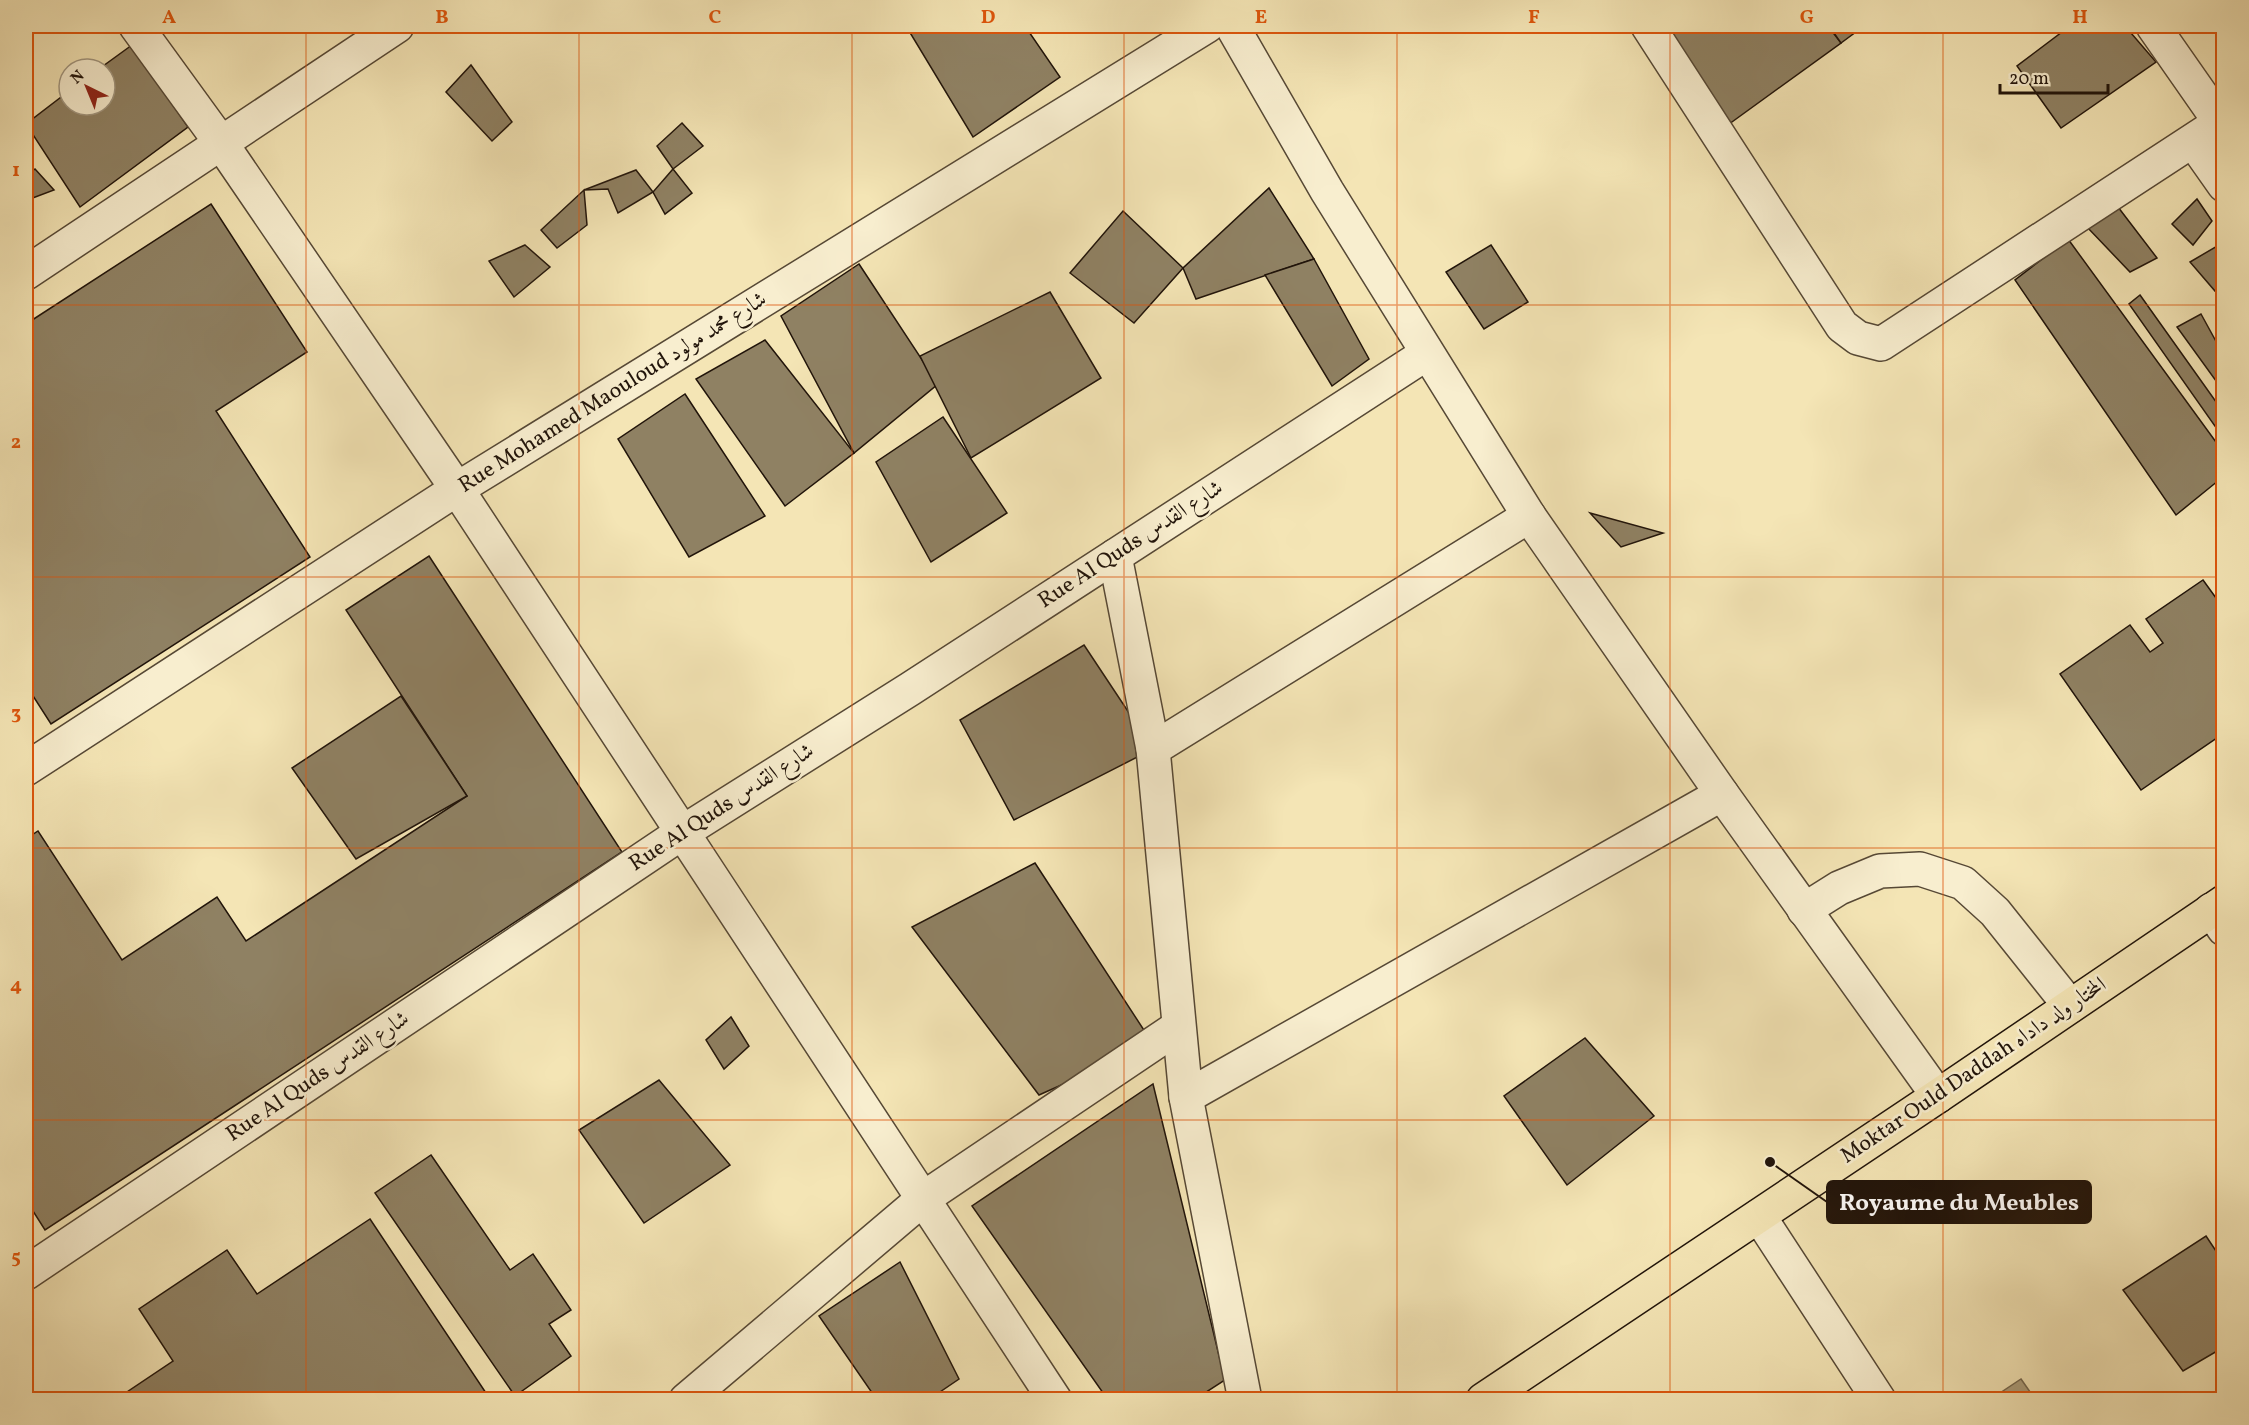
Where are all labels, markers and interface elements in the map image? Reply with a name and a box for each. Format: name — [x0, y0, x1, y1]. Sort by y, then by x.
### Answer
text: A — [162, 4, 176, 32]
text: B — [435, 4, 449, 32]
text: C — [709, 4, 722, 32]
text: D — [981, 4, 995, 32]
text: E — [1255, 4, 1267, 32]
text: F — [1528, 4, 1540, 32]
text: G — [1800, 4, 1814, 32]
text: H — [2072, 4, 2088, 32]
north arrow — [57, 57, 117, 117]
scale bar — [2000, 57, 2108, 95]
text: N — [66, 65, 90, 90]
text: 20 m — [2009, 67, 2049, 92]
text: 1 — [12, 157, 20, 185]
street label: Rue Mohamed Maouloud شارع محمد مولود — [453, 285, 774, 502]
text: 2 — [11, 429, 21, 457]
street label: Rue Al Quds شارع القدس — [1032, 473, 1230, 617]
text: 3 — [11, 700, 21, 728]
street label: Rue Al Quds شارع القدس — [623, 736, 821, 880]
street label: Moktar Ould Daddah المختار ولد داداه — [1835, 970, 2113, 1172]
text: 4 — [10, 972, 22, 1000]
street label: Rue Al Quds شارع القدس — [220, 1004, 416, 1151]
callout: Royaume du Meubles — [1827, 1181, 2091, 1223]
text: Royaume du Meubles — [1839, 1187, 2079, 1221]
text: 5 — [11, 1244, 21, 1272]

